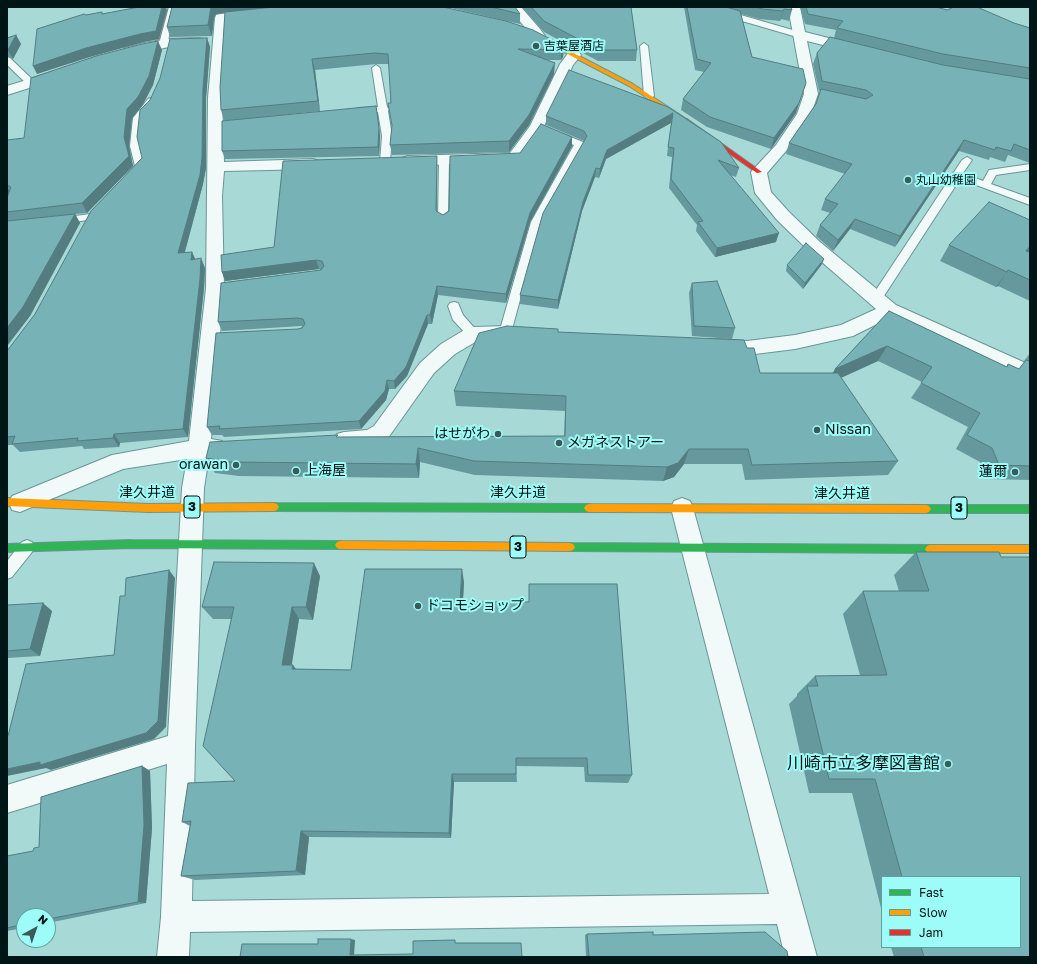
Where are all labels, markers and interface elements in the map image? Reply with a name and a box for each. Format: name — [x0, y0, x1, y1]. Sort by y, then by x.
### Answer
place label: 吉葉屋酒店 — [544, 39, 604, 53]
marker: 吉葉屋酒店 — [531, 41, 541, 51]
place label: 丸山幼稚園 — [916, 173, 976, 187]
marker: 丸山幼稚園 — [903, 175, 913, 185]
place label: Nissan — [825, 422, 871, 438]
marker: Nissan — [812, 425, 822, 435]
place label: はせがわ — [434, 426, 490, 442]
marker: はせがわ — [493, 429, 503, 439]
place label: メガネストアー — [567, 435, 664, 451]
marker: メガネストアー — [554, 438, 564, 448]
place label: orawan — [179, 457, 228, 473]
marker: orawan — [231, 460, 241, 470]
place label: 上海屋 — [304, 463, 346, 479]
place label: 蓮爾 — [979, 464, 1007, 480]
marker: 上海屋 — [291, 466, 301, 476]
marker: 蓮爾 — [1010, 467, 1020, 477]
street label: 津久井道 — [119, 485, 175, 501]
street label: 津久井道 — [490, 485, 546, 501]
street label: 津久井道 — [814, 486, 870, 502]
road number: 3 — [184, 496, 200, 518]
road number: 3 — [951, 497, 967, 519]
road number: 3 — [510, 536, 526, 558]
place label: ドコモショップ — [426, 598, 524, 614]
marker: ドコモショップ — [413, 601, 423, 611]
place label: 川崎市立多摩図書館 — [787, 754, 940, 774]
marker: 川崎市立多摩図書館 — [943, 759, 953, 769]
legend — [881, 876, 1021, 948]
text: Fast — [919, 885, 944, 900]
text: Slow — [919, 905, 947, 920]
north arrow — [16, 908, 56, 948]
text: N — [36, 912, 51, 927]
text: Jam — [919, 925, 943, 940]

